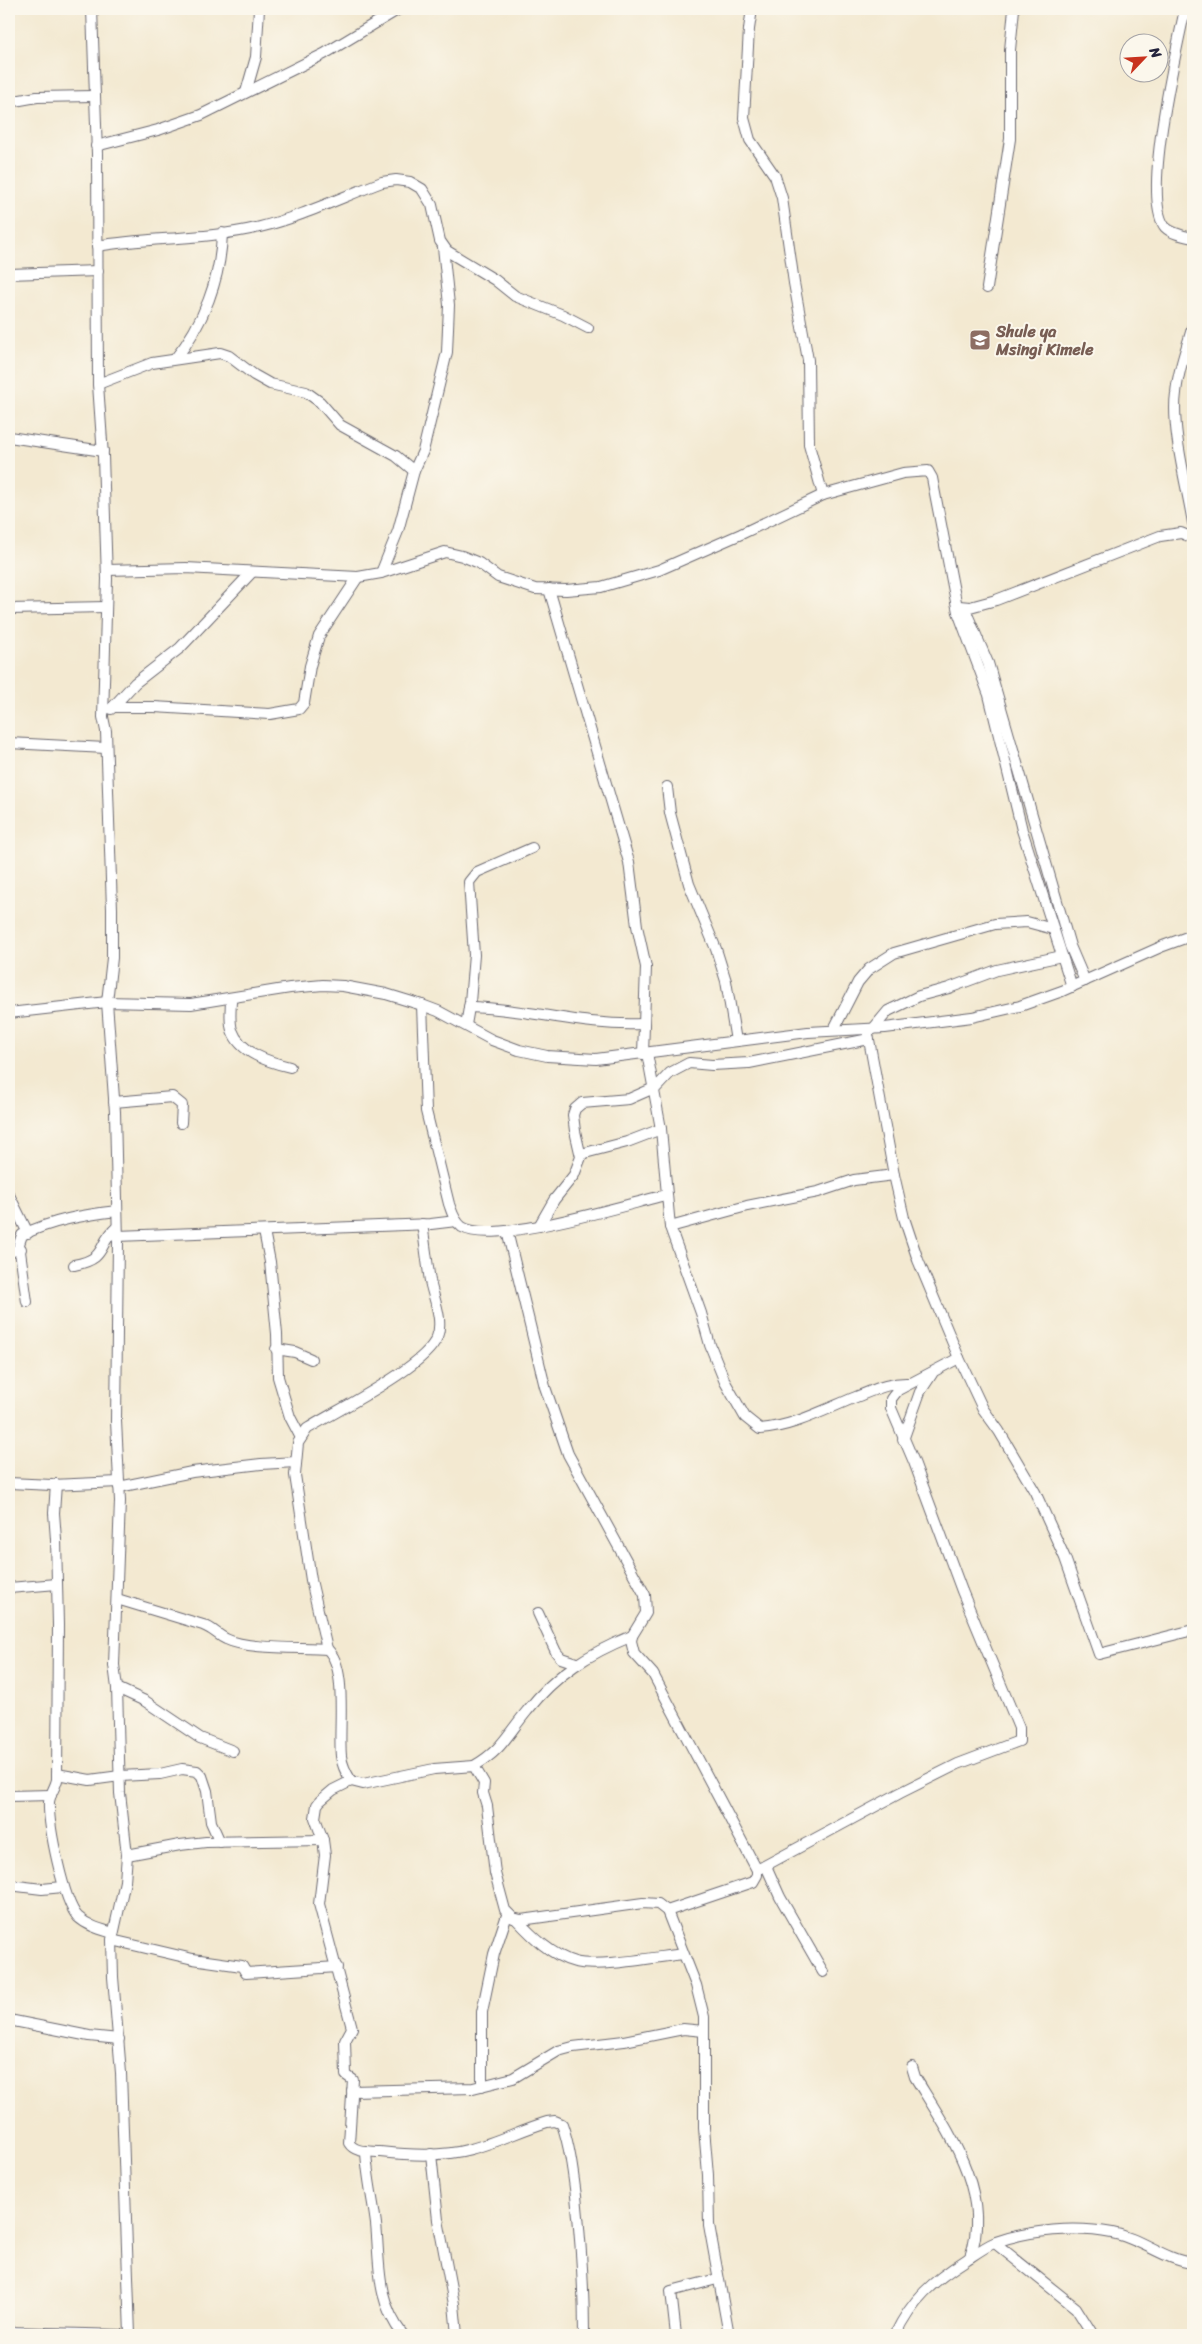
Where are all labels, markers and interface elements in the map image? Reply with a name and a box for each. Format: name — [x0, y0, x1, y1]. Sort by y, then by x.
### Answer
north arrow — [1120, 32, 1170, 82]
text: N — [1142, 42, 1169, 63]
place label: Shule ya Msingi Kimele — [995, 317, 1094, 364]
school or university icon: Shule ya Msingi Kimele — [968, 328, 992, 352]

